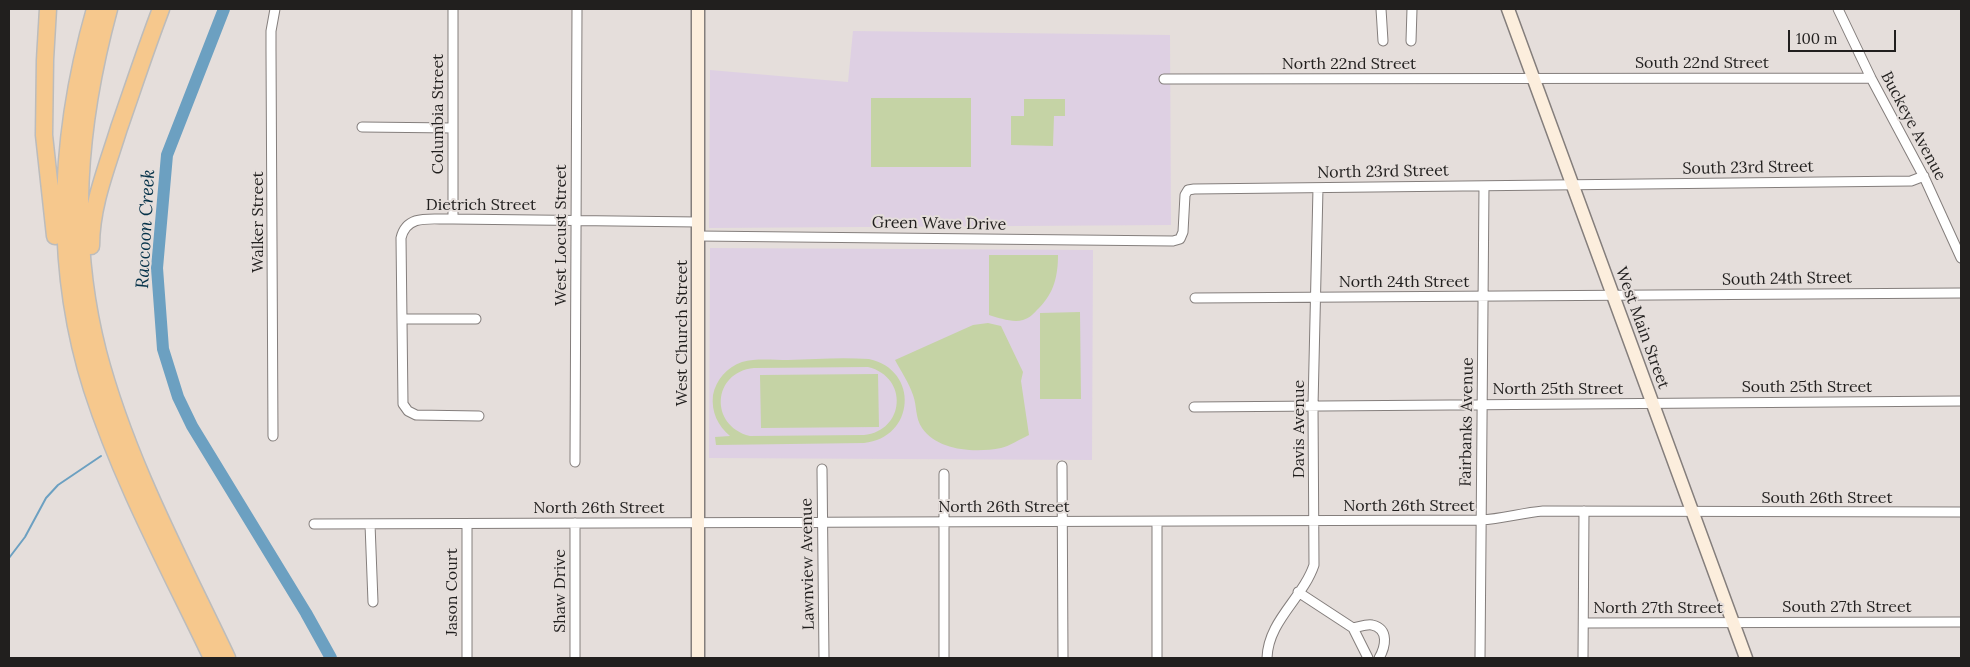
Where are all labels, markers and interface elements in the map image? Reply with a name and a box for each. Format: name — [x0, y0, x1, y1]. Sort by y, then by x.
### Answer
scale bar — [1790, 20, 1898, 52]
text: 100 m — [1796, 29, 1837, 48]
street label: South 22nd Street — [1635, 53, 1769, 73]
street label: Columbia Street — [428, 54, 448, 174]
street label: North 22nd Street — [1282, 54, 1416, 74]
street label: Buckeye Avenue — [1876, 68, 1950, 184]
street label: South 23rd Street — [1682, 157, 1814, 179]
street label: North 23rd Street — [1317, 161, 1449, 183]
street label: West Locust Street — [551, 164, 571, 306]
water label: Raccoon Creek — [132, 169, 160, 289]
street label: Walker Street — [248, 171, 268, 273]
street label: Dietrich Street — [426, 195, 536, 215]
street label: Green Wave Drive — [872, 213, 1006, 235]
street label: West Church Street — [672, 260, 692, 406]
street label: West Main Street — [1611, 264, 1673, 392]
street label: South 24th Street — [1722, 268, 1852, 290]
street label: North 24th Street — [1339, 272, 1469, 292]
street label: Fairbanks Avenue — [1456, 357, 1478, 487]
street label: South 25th Street — [1742, 377, 1872, 397]
street label: North 25th Street — [1492, 379, 1624, 399]
street label: Davis Avenue — [1289, 380, 1309, 478]
street label: South 26th Street — [1761, 488, 1893, 508]
street label: North 26th Street — [1343, 496, 1475, 516]
street label: North 26th Street — [938, 497, 1070, 517]
street label: North 26th Street — [533, 498, 665, 518]
street label: Lawnview Avenue — [797, 498, 819, 630]
street label: Jason Court — [442, 548, 462, 636]
street label: Shaw Drive — [550, 549, 570, 633]
street label: South 27th Street — [1782, 597, 1912, 617]
street label: North 27th Street — [1593, 598, 1723, 618]

